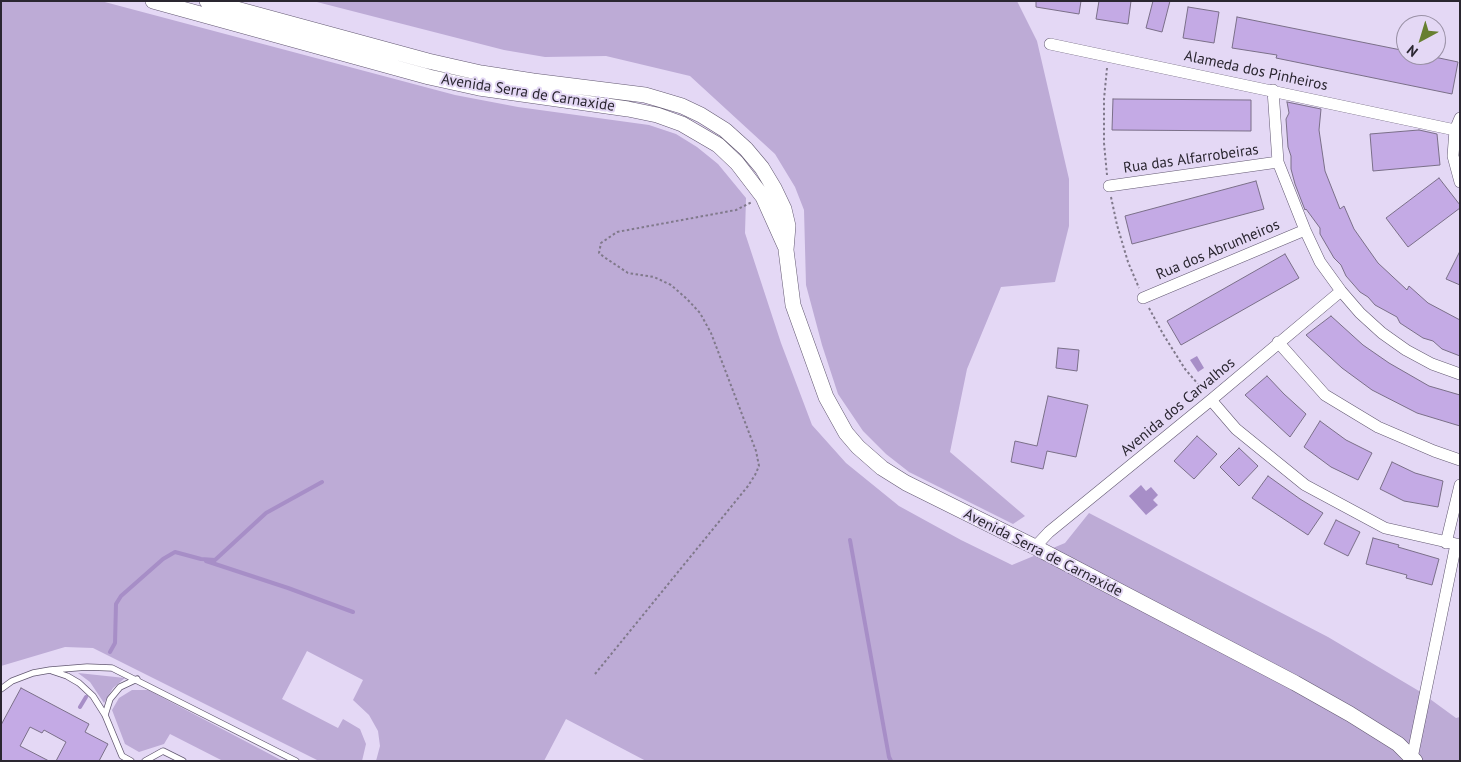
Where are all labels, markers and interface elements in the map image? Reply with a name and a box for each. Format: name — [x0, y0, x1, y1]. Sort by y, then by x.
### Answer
north arrow — [1396, 15, 1446, 65]
text: N — [1403, 41, 1421, 61]
street label: Alameda dos Pinheiros — [1183, 47, 1329, 95]
street label: Avenida Serra de Carnaxide — [440, 70, 616, 116]
street label: Rua das Alfarrobeiras — [1122, 141, 1260, 177]
street label: Rua dos Abrunheiros — [1154, 216, 1282, 284]
street label: Avenida dos Carvalhos — [1117, 354, 1239, 460]
street label: Avenida Serra de Carnaxide — [961, 505, 1125, 601]

